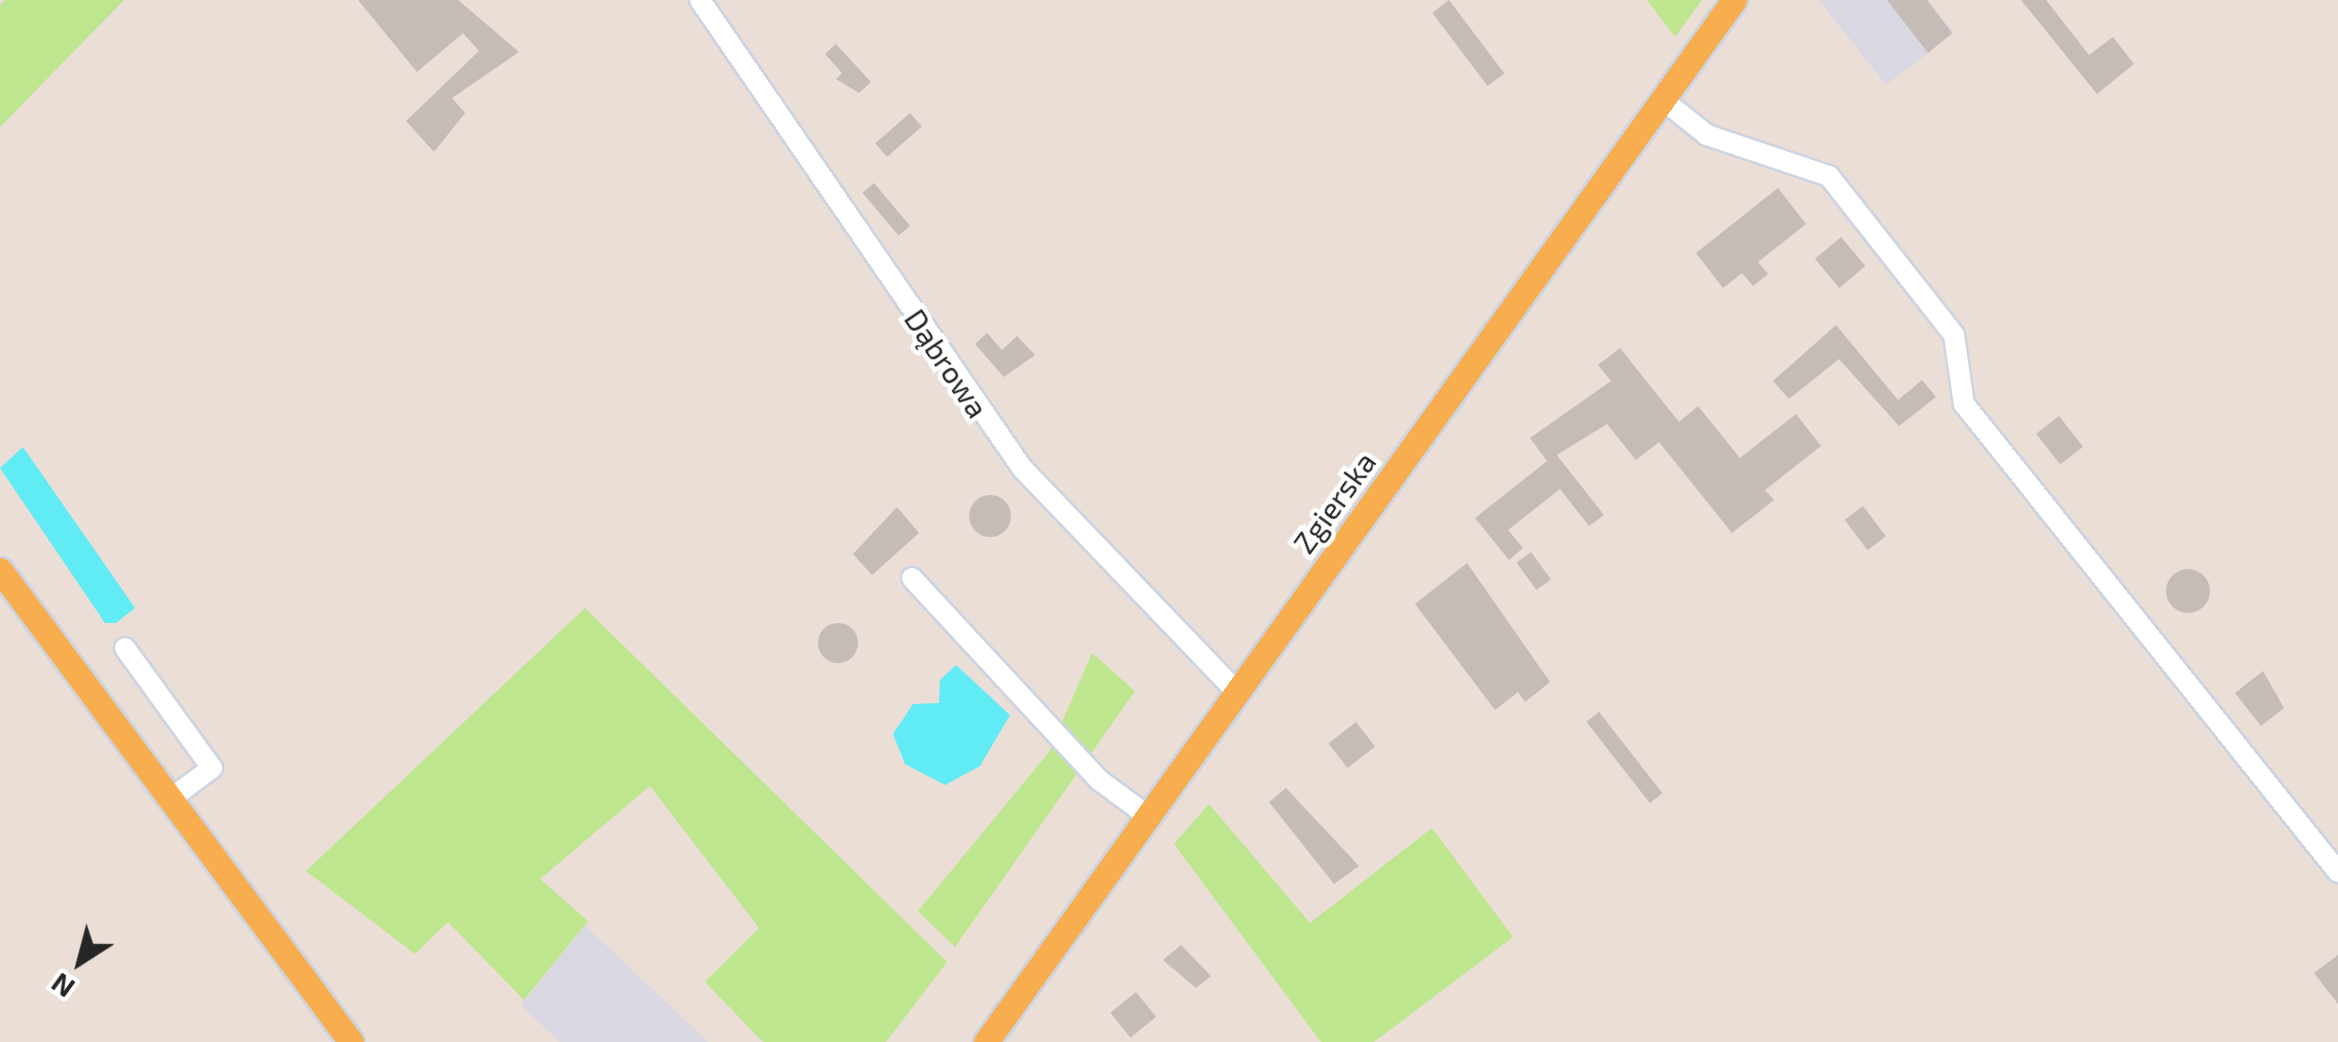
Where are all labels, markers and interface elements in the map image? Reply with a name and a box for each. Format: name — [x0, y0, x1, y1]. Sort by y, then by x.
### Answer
street label: Dąbrowa — [898, 302, 996, 424]
street label: Zgierska — [1285, 444, 1383, 560]
north arrow — [30, 912, 130, 1012]
text: N — [44, 967, 81, 1006]

